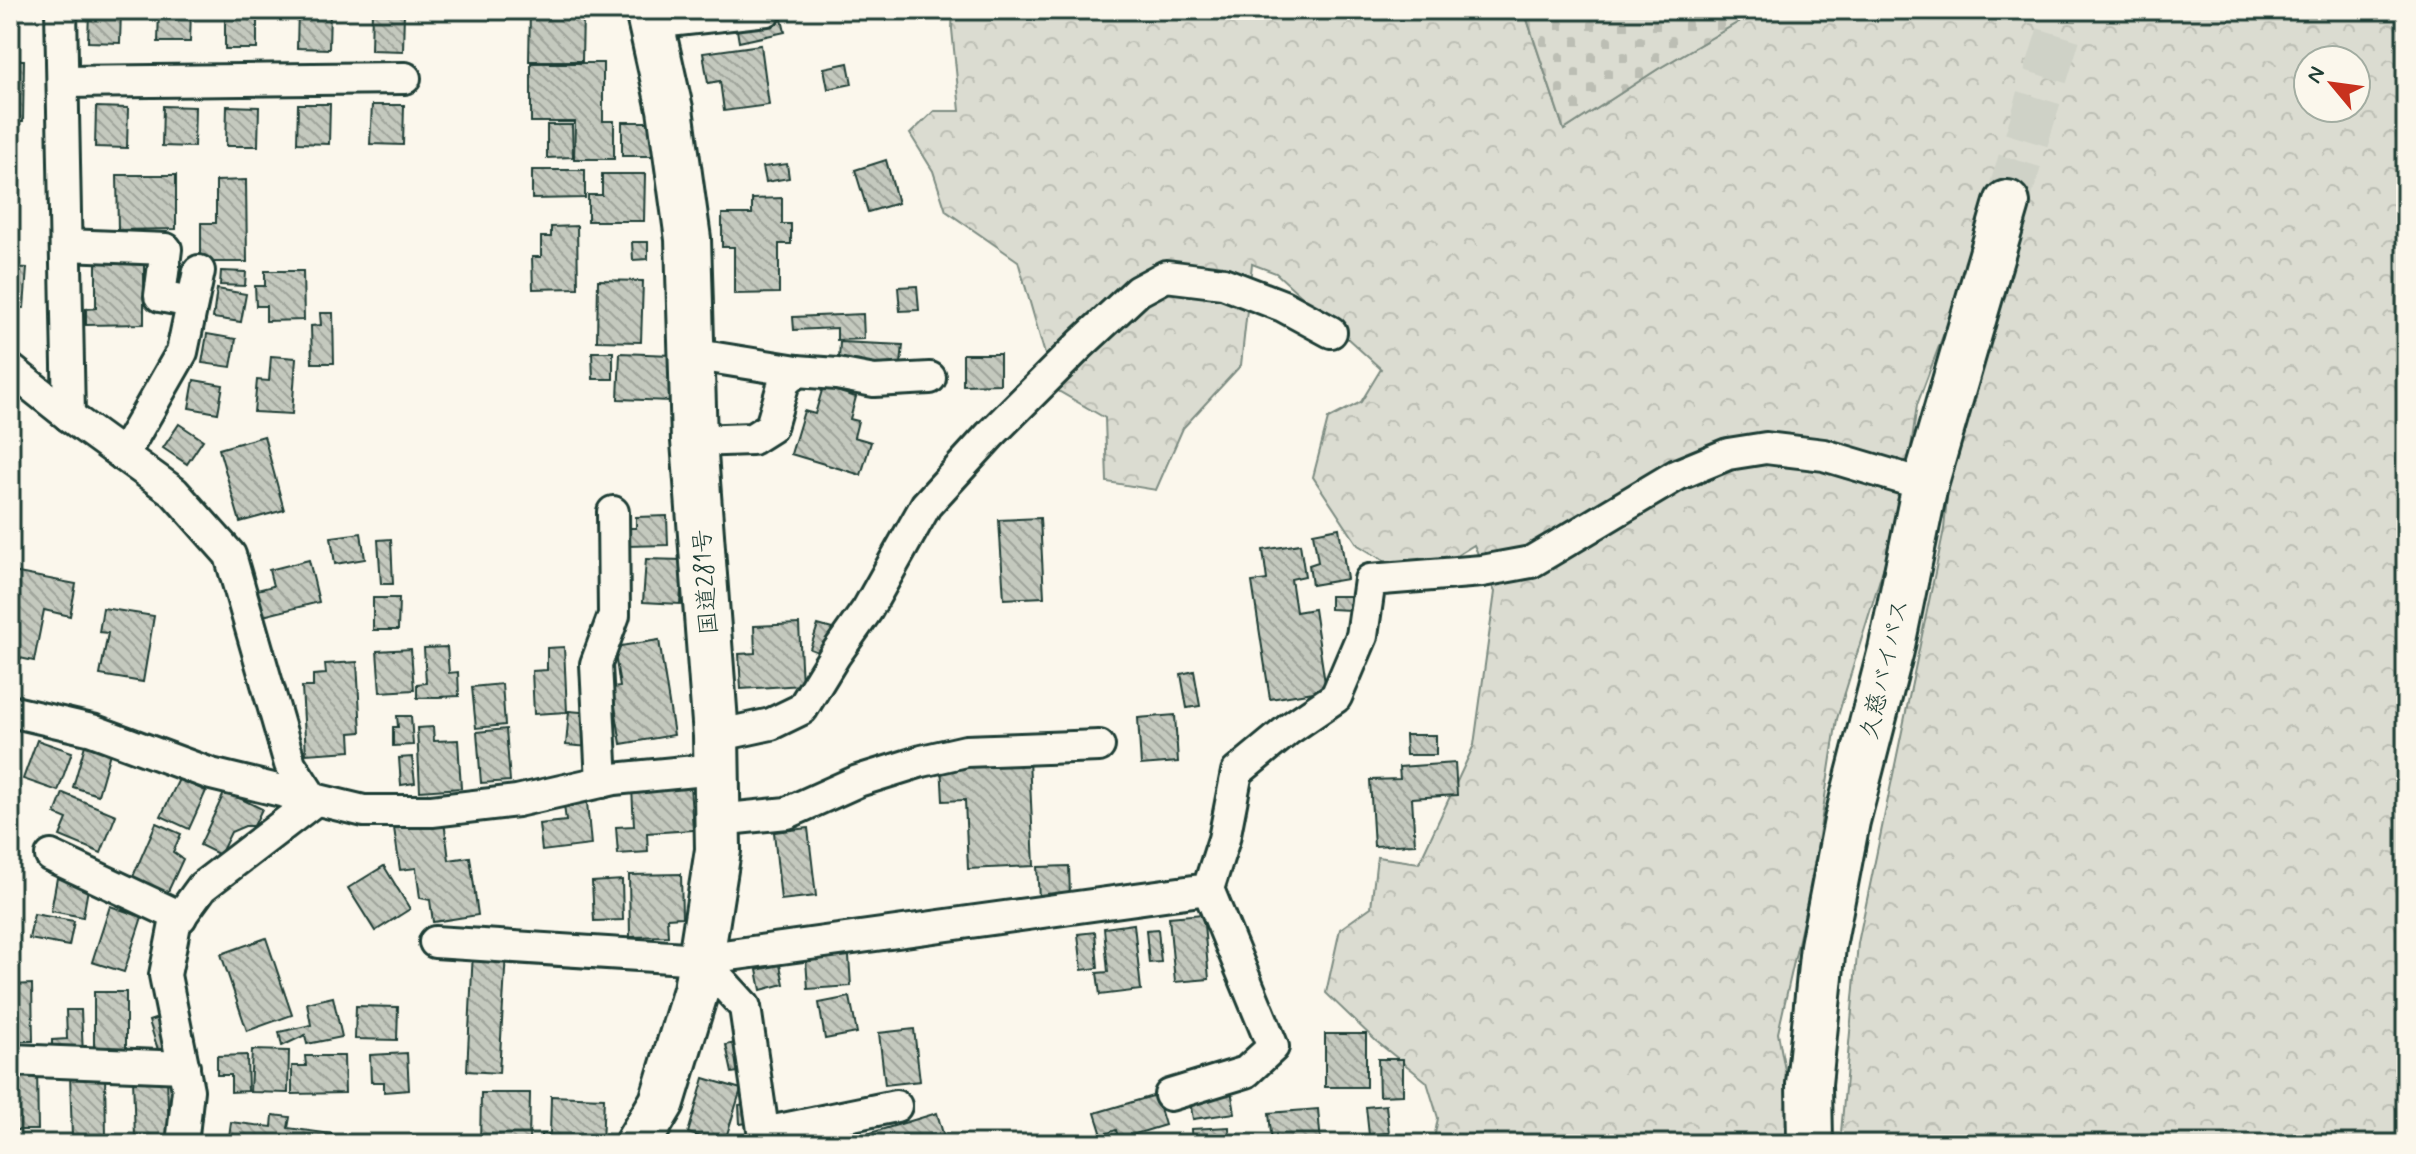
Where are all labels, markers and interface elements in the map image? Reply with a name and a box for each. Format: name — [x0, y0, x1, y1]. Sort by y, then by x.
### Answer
north arrow — [2292, 44, 2372, 124]
text: N — [2300, 62, 2332, 88]
street label: 国道281号 — [687, 528, 726, 636]
street label: 久慈バイパス — [1854, 596, 1917, 743]

